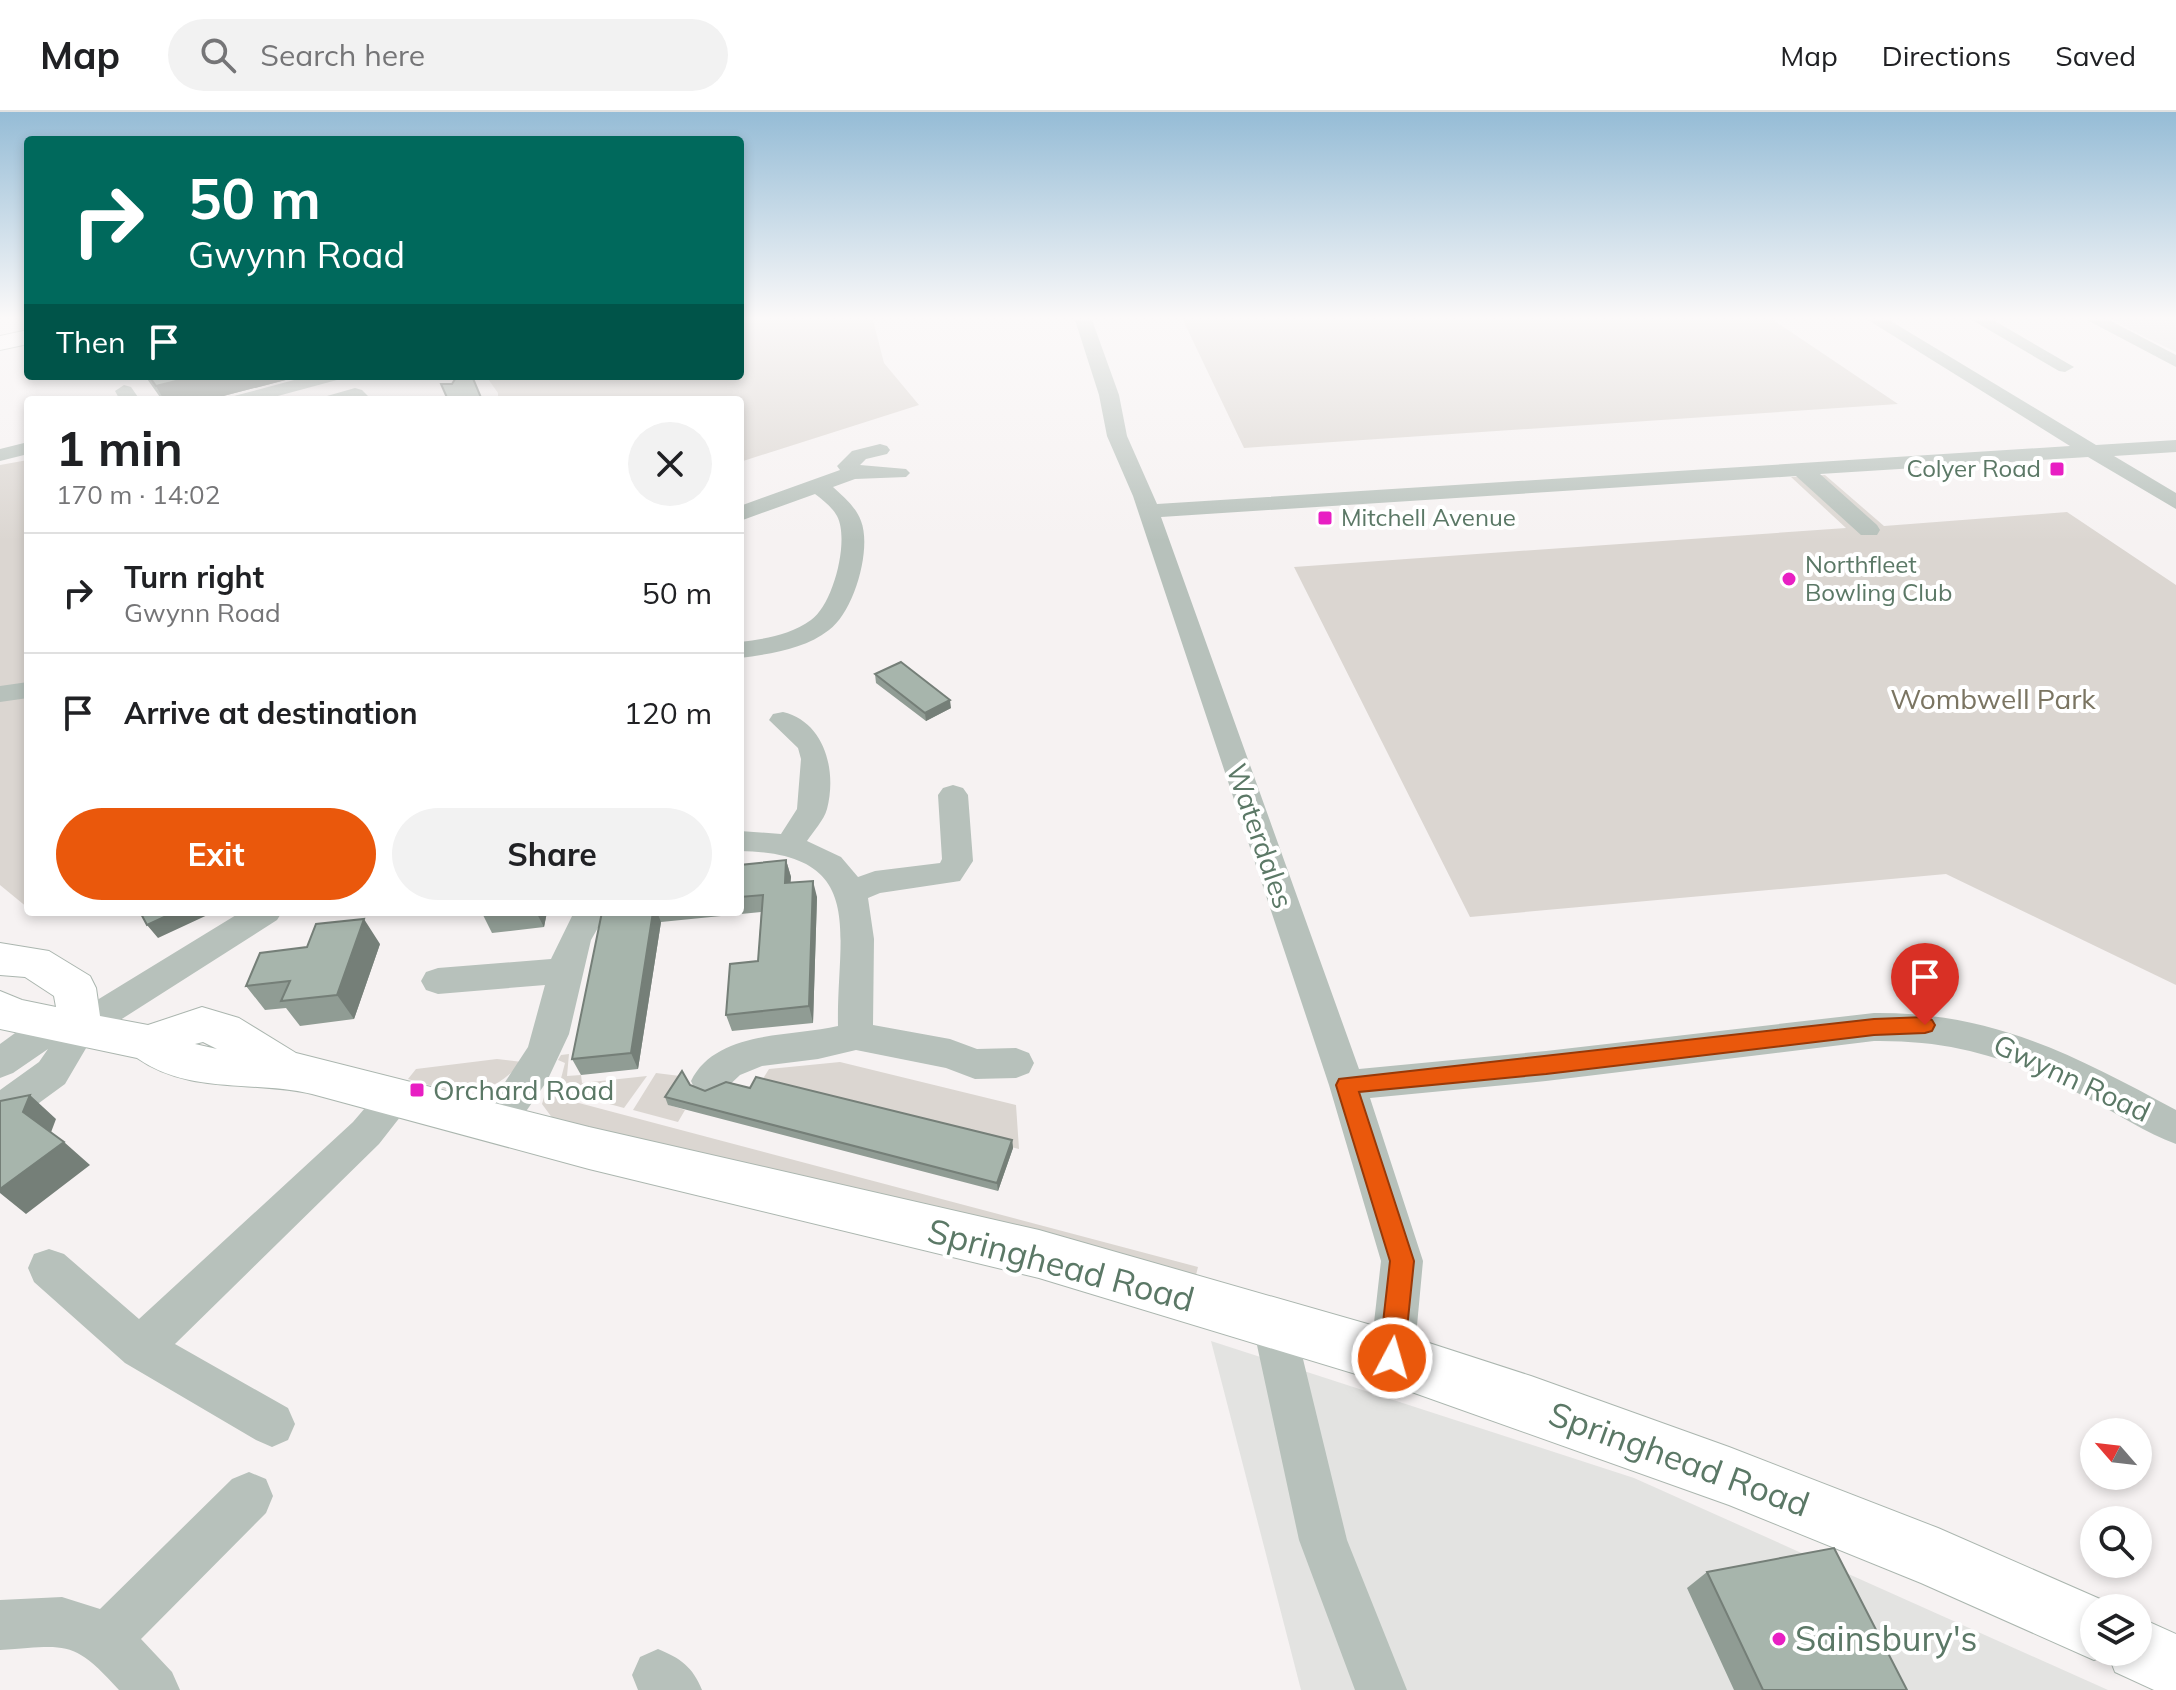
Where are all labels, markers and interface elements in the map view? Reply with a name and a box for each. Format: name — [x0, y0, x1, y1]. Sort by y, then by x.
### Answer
search box — [168, 19, 728, 91]
text: Map — [40, 31, 120, 79]
icon: search — [196, 33, 240, 77]
text: Search here — [260, 36, 425, 74]
text: Map — [1780, 38, 1838, 73]
text: Directions — [1882, 38, 2011, 73]
text: Saved — [2055, 38, 2136, 73]
text: 50 m — [188, 163, 321, 233]
icon: right — [56, 168, 160, 272]
text: Gwynn Road — [188, 232, 405, 277]
icon: arrive — [142, 320, 186, 364]
text: Then — [56, 323, 126, 361]
text: 1 min — [56, 418, 183, 478]
button: close — [628, 422, 712, 506]
place label: Colyer Road — [1907, 453, 2041, 483]
marker: Colyer Road — [2048, 460, 2066, 478]
text: 170 m · 14:02 — [56, 478, 220, 511]
place label: Mitchell Avenue — [1341, 502, 1516, 532]
marker: Mitchell Avenue — [1316, 509, 1334, 527]
place label: Northfleet Bowling Club — [1805, 549, 1952, 607]
text: Turn right — [124, 558, 264, 596]
marker: Northfleet Bowling Club — [1780, 570, 1798, 588]
icon: right — [56, 571, 100, 615]
text: 50 m — [642, 574, 712, 612]
text: Gwynn Road — [124, 596, 281, 629]
park label: Wombwell Park — [1890, 681, 2096, 716]
icon: arrive — [56, 691, 100, 735]
text: Arrive at destination — [124, 694, 418, 732]
text: 120 m — [624, 694, 712, 732]
street label: Waterdales — [1219, 759, 1302, 913]
button: Exit — [56, 808, 376, 900]
button: Share — [392, 808, 712, 900]
pin — [1891, 943, 1959, 1025]
icon: arrive — [1903, 955, 1947, 999]
street label: Gwynn Road — [1988, 1026, 2156, 1129]
place label: Orchard Road — [433, 1072, 614, 1107]
marker: Orchard Road — [408, 1081, 426, 1099]
street label: Springhead Road — [923, 1208, 1199, 1321]
position arrow — [1350, 1316, 1434, 1400]
street label: Springhead Road — [1543, 1391, 1815, 1526]
north arrow — [2080, 1418, 2152, 1490]
map controls — [2080, 1418, 2152, 1666]
button: search — [2080, 1506, 2152, 1578]
button: layers — [2080, 1594, 2152, 1666]
place label: Sainsbury's — [1795, 1617, 1977, 1660]
marker: Sainsbury's — [1770, 1630, 1788, 1648]

